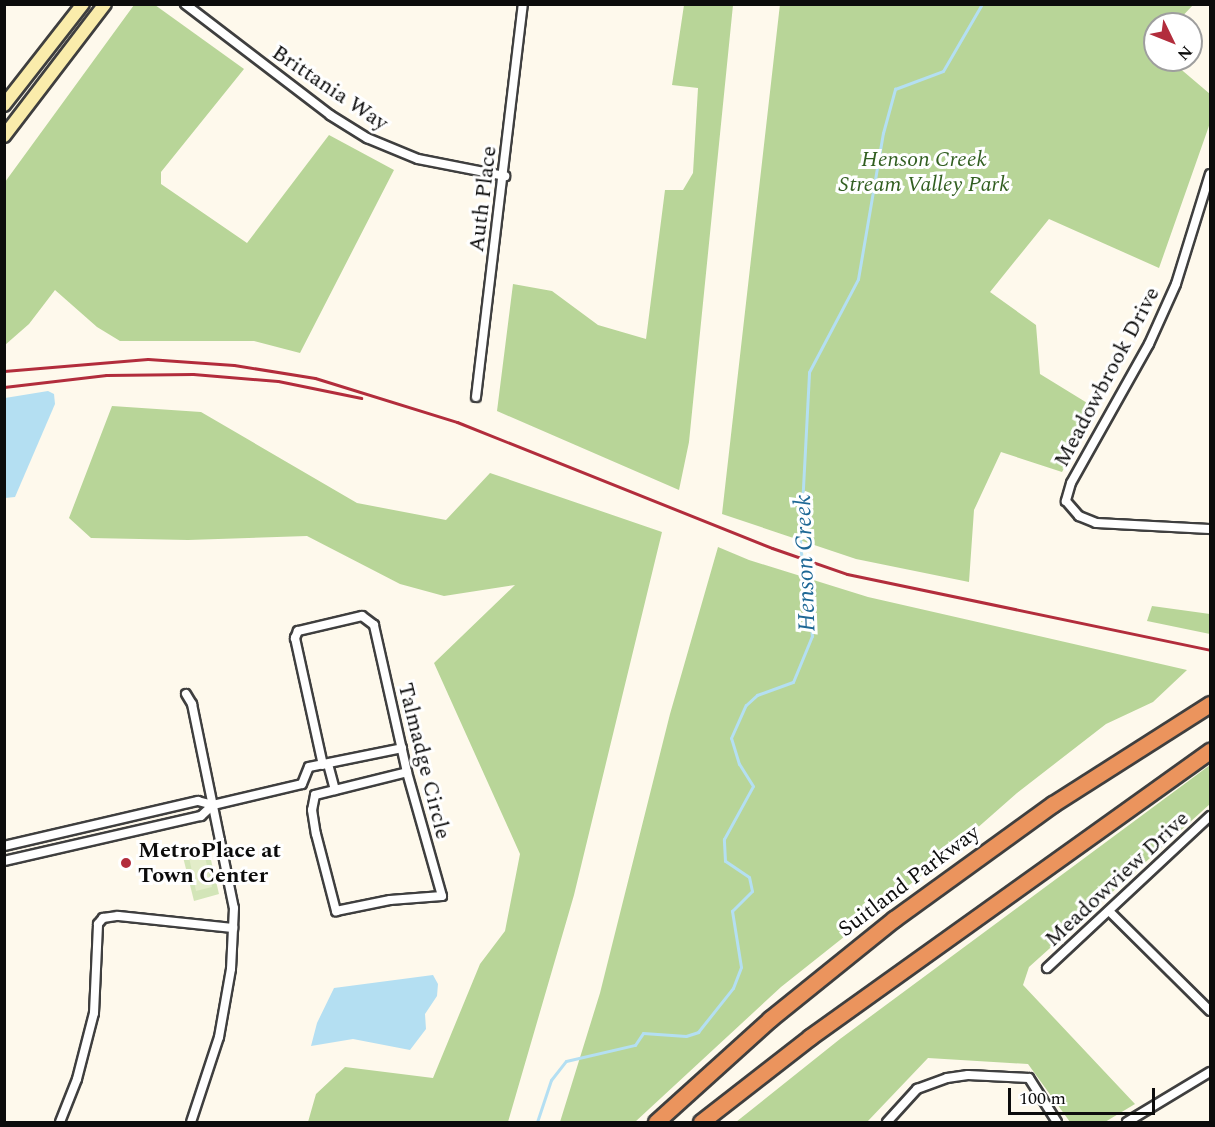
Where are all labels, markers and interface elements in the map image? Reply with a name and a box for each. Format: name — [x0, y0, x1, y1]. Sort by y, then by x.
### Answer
north arrow — [1143, 12, 1203, 72]
street label: Brittania Way — [267, 39, 393, 137]
text: N — [1171, 40, 1198, 66]
street label: Auth Place — [463, 144, 503, 254]
park label: Henson Creek Stream Valley Park — [839, 146, 1009, 198]
street label: Meadowbrook Drive — [1048, 283, 1166, 471]
water label: Henson Creek — [789, 494, 823, 632]
street label: Talmadge Circle — [392, 680, 456, 842]
street label: Meadowview Drive — [1039, 805, 1195, 953]
street label: Suitland Parkway — [833, 819, 985, 943]
place label: MetroPlace at Town Center — [138, 837, 281, 888]
marker: MetroPlace at Town Center — [119, 856, 133, 870]
scale bar — [1011, 1076, 1158, 1114]
text: 100 m — [1019, 1085, 1066, 1112]

